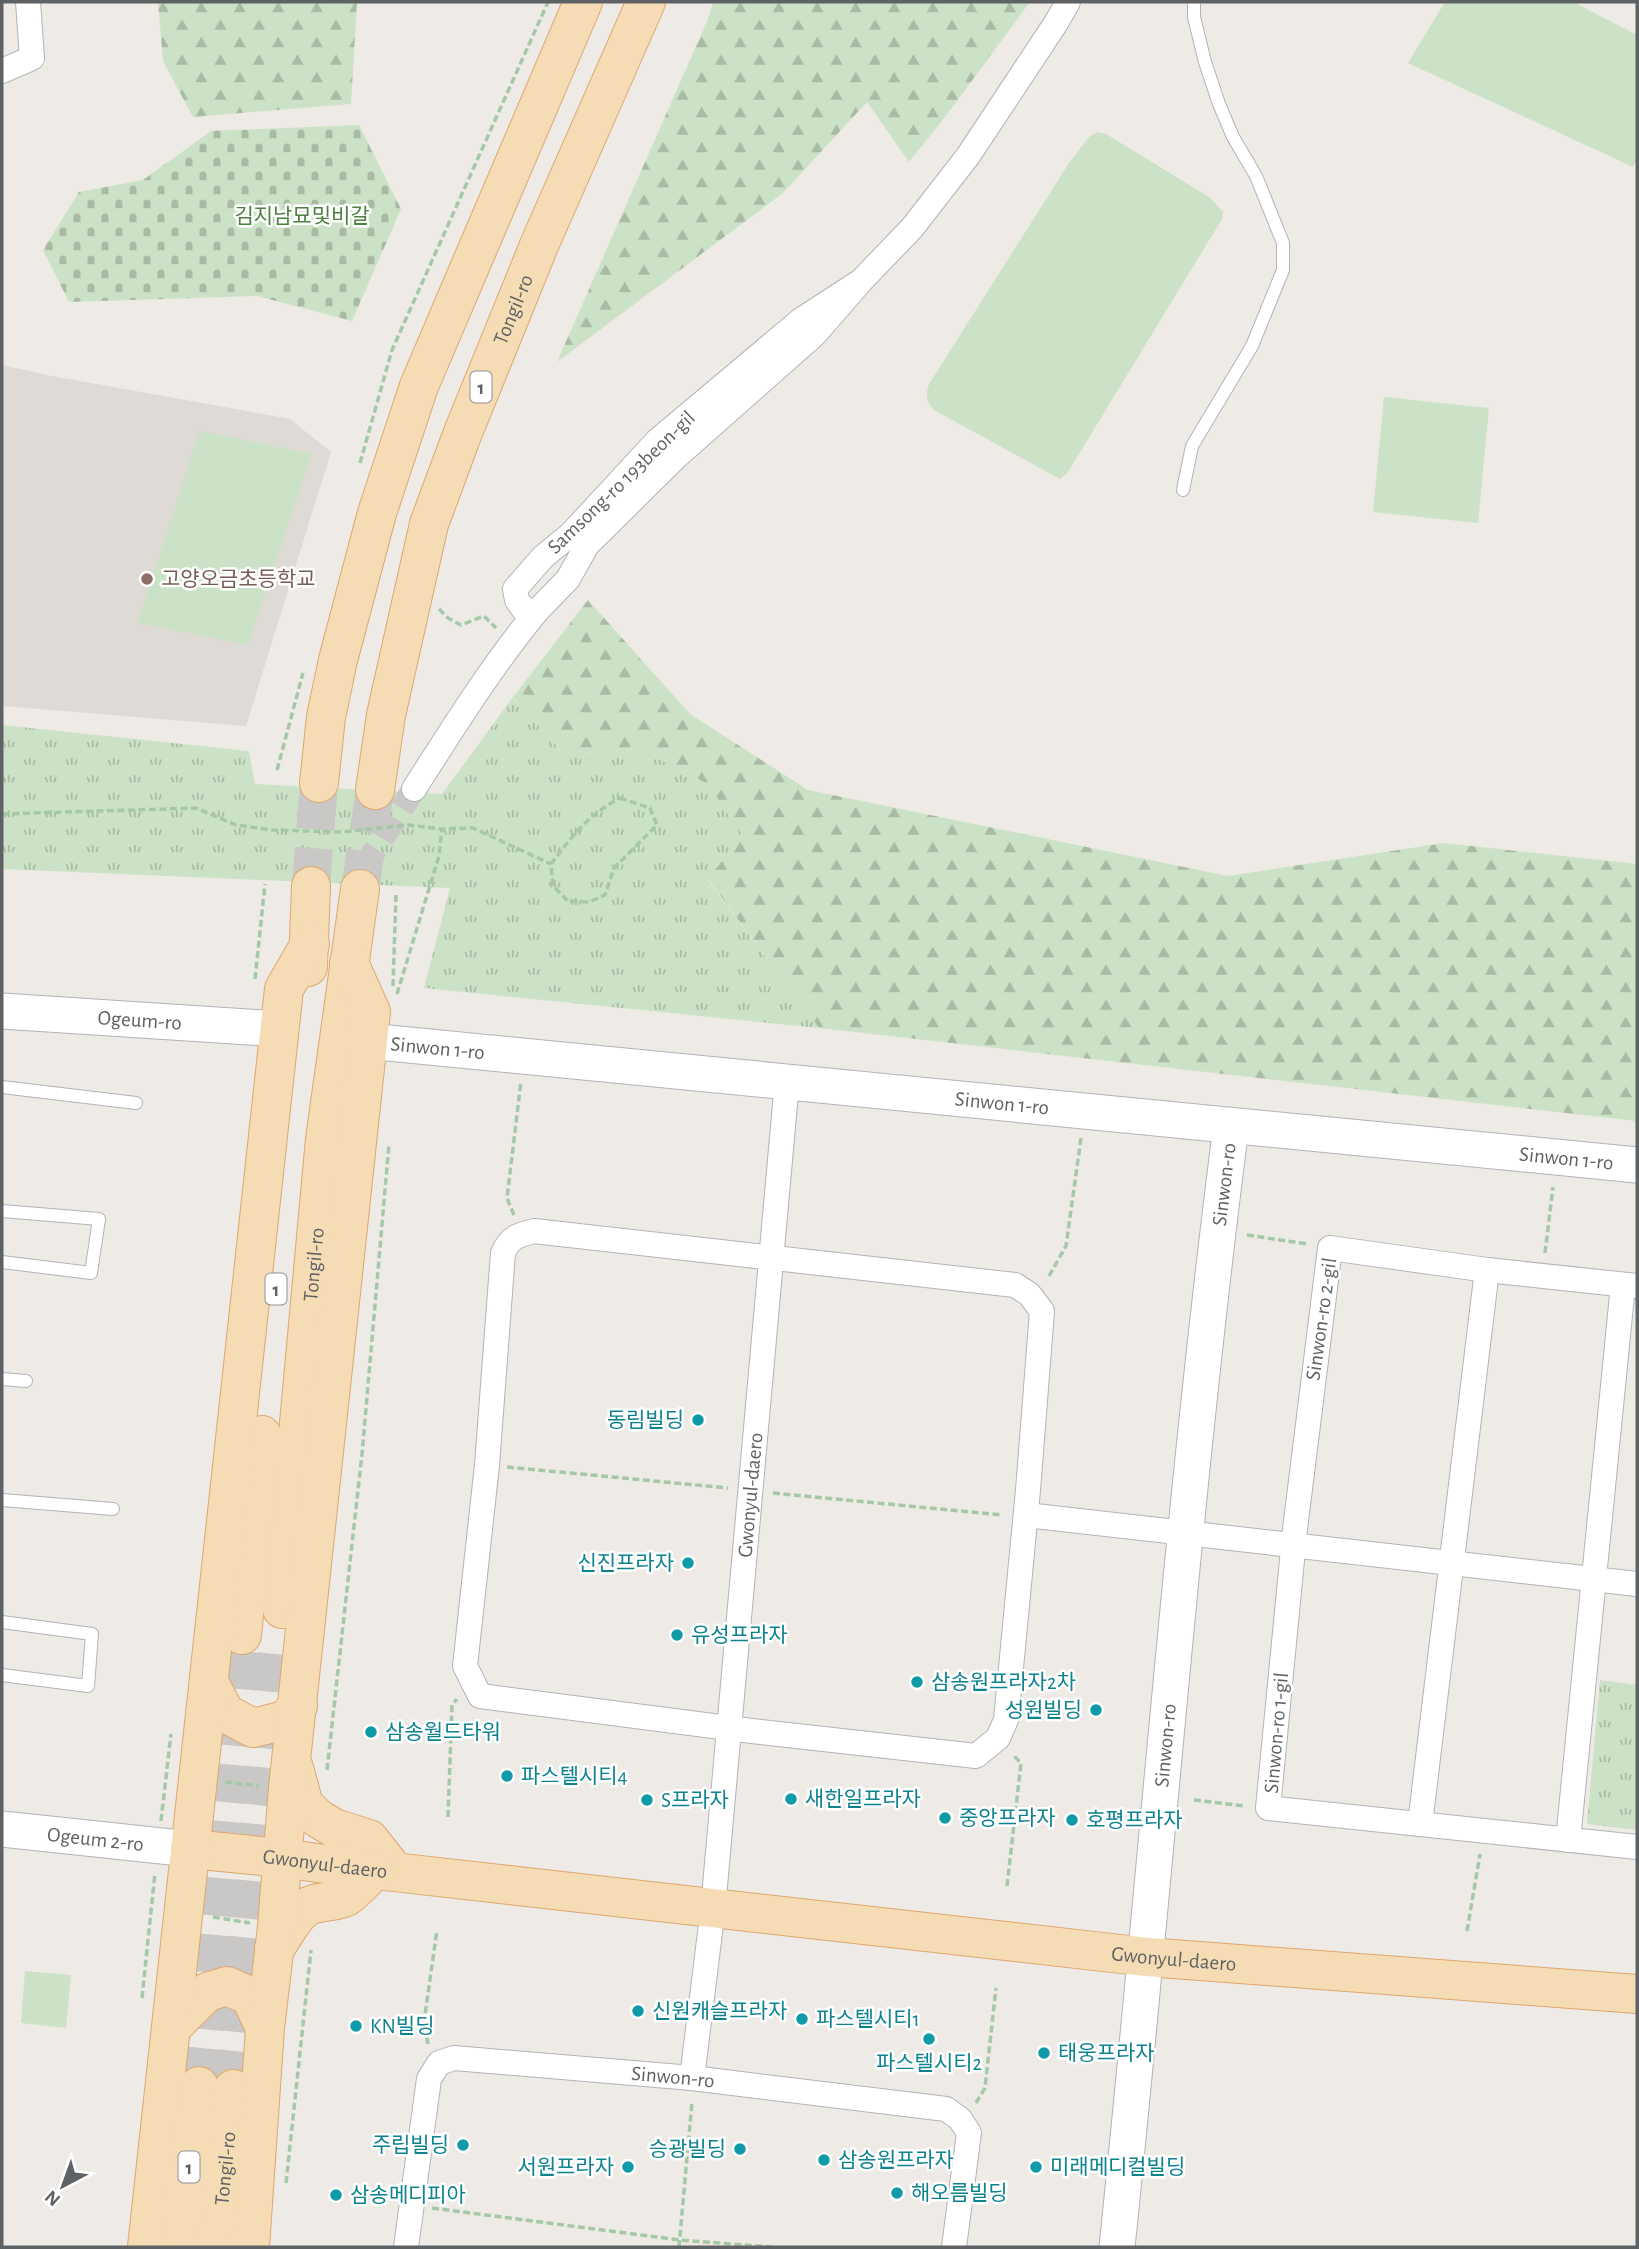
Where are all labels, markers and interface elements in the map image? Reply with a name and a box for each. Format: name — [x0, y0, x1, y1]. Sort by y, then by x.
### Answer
park label: 김지남묘및비갈 — [234, 205, 370, 227]
street label: Tongil-ro — [490, 271, 537, 348]
road number: 1 — [470, 372, 491, 402]
street label: Samsong-ro 193beon-gil — [544, 407, 699, 558]
place label: 고양오금초등학교 — [161, 568, 316, 590]
marker: 고양오금초등학교 — [139, 571, 155, 587]
street label: Ogeum-ro — [97, 1007, 182, 1034]
street label: Sinwon 1-ro — [390, 1033, 486, 1063]
street label: Sinwon 1-ro — [954, 1088, 1050, 1118]
street label: Sinwon-ro — [1209, 1142, 1240, 1227]
street label: Sinwon 1-ro — [1518, 1144, 1614, 1174]
street label: Tongil-ro — [300, 1227, 328, 1302]
street label: Sinwon-ro 2-gil — [1302, 1256, 1341, 1382]
road number: 1 — [266, 1274, 286, 1304]
place label: 동림빌딩 — [607, 1409, 684, 1431]
marker: 동림빌딩 — [690, 1412, 706, 1428]
street label: Gwonyul-daero — [734, 1432, 767, 1558]
place label: 신진프라자 — [577, 1552, 674, 1574]
marker: 신진프라자 — [680, 1555, 696, 1571]
place label: 유성프라자 — [691, 1624, 788, 1646]
marker: 유성프라자 — [669, 1627, 685, 1643]
place label: 삼송원프라자2차 — [931, 1671, 1076, 1693]
street label: Sinwon-ro 1-gil — [1261, 1672, 1292, 1794]
marker: 삼송원프라자2차 — [909, 1674, 925, 1690]
place label: 성원빌딩 — [1005, 1699, 1082, 1721]
marker: 성원빌딩 — [1088, 1702, 1104, 1718]
street label: Sinwon-ro — [1151, 1703, 1180, 1788]
place label: 삼송월드타워 — [385, 1721, 501, 1743]
marker: 삼송월드타워 — [363, 1724, 379, 1740]
place label: 파스텔시티4 — [521, 1765, 628, 1787]
marker: 파스텔시티4 — [499, 1768, 515, 1784]
place label: 새한일프라자 — [805, 1788, 921, 1810]
place label: S프라자 — [661, 1789, 729, 1811]
marker: 새한일프라자 — [783, 1791, 799, 1807]
marker: S프라자 — [639, 1792, 655, 1808]
place label: 중앙프라자 — [959, 1807, 1056, 1829]
place label: 호평프라자 — [1086, 1809, 1183, 1831]
marker: 중앙프라자 — [937, 1810, 953, 1826]
marker: 호평프라자 — [1064, 1812, 1080, 1828]
street label: Ogeum 2-ro — [46, 1824, 145, 1855]
street label: Gwonyul-daero — [262, 1846, 388, 1882]
street label: Gwonyul-daero — [1110, 1943, 1237, 1975]
place label: 신원캐슬프라자 — [652, 2000, 787, 2022]
marker: 신원캐슬프라자 — [630, 2003, 646, 2019]
place label: 파스텔시티1 — [816, 2008, 920, 2030]
marker: 파스텔시티1 — [794, 2011, 810, 2027]
place label: KN빌딩 — [370, 2015, 434, 2037]
marker: KN빌딩 — [348, 2018, 364, 2034]
marker: 파스텔시티2 — [921, 2031, 937, 2047]
place label: 태웅프라자 — [1058, 2042, 1155, 2064]
marker: 태웅프라자 — [1036, 2045, 1052, 2061]
place label: 파스텔시티2 — [876, 2052, 982, 2074]
street label: Sinwon-ro — [630, 2063, 716, 2092]
street label: Tongil-ro — [211, 2131, 240, 2206]
place label: 주립빌딩 — [372, 2134, 449, 2156]
marker: 주립빌딩 — [455, 2137, 471, 2153]
place label: 승광빌딩 — [649, 2138, 726, 2160]
marker: 승광빌딩 — [732, 2141, 748, 2157]
place label: 삼송원프라자 — [838, 2149, 954, 2171]
north arrow — [28, 2151, 98, 2221]
road number: 1 — [178, 2152, 200, 2182]
marker: 삼송원프라자 — [816, 2152, 832, 2168]
place label: 서원프라자 — [517, 2156, 614, 2178]
place label: 미래메디컬빌딩 — [1050, 2156, 1185, 2178]
marker: 서원프라자 — [620, 2159, 636, 2175]
marker: 미래메디컬빌딩 — [1028, 2159, 1044, 2175]
place label: 해오름빌딩 — [911, 2182, 1008, 2204]
place label: 삼송메디피아 — [350, 2184, 466, 2206]
marker: 해오름빌딩 — [889, 2185, 905, 2201]
text: N — [42, 2186, 64, 2209]
marker: 삼송메디피아 — [328, 2187, 344, 2203]

